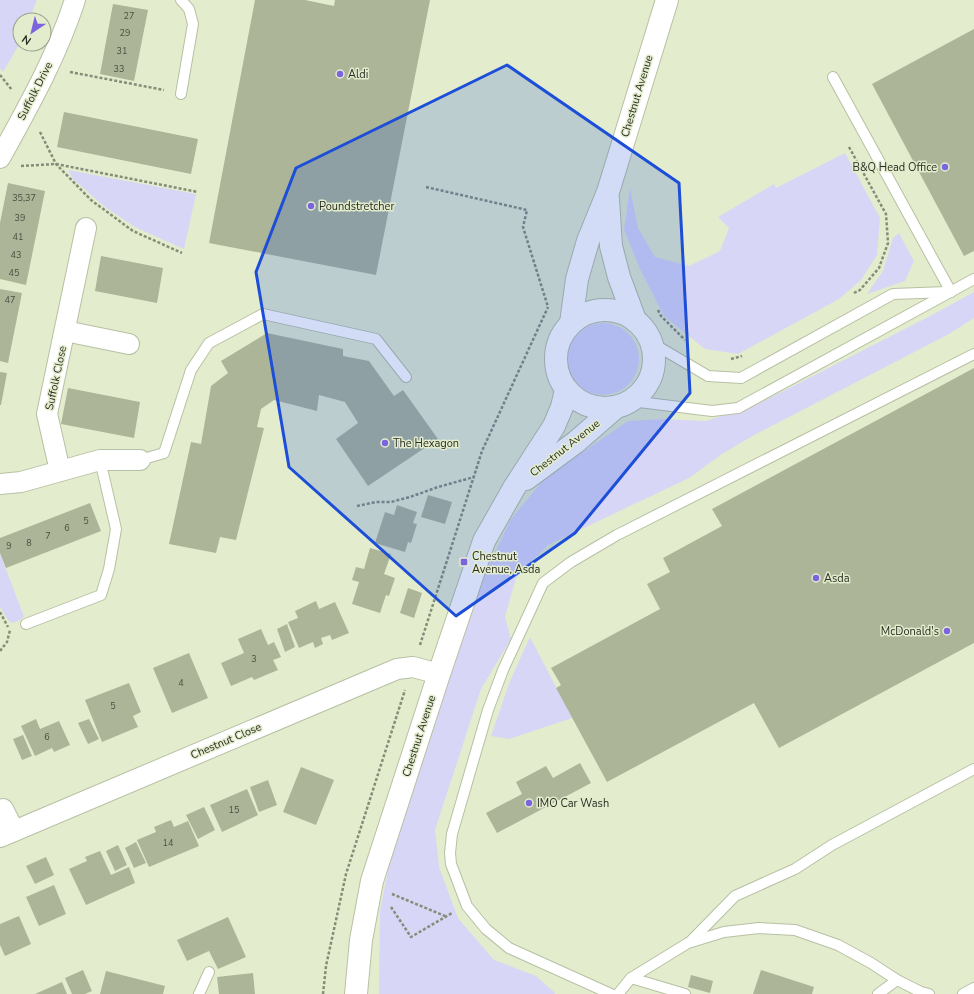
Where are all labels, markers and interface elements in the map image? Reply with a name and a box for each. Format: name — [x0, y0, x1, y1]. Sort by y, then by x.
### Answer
house number: 27 — [124, 10, 134, 22]
north arrow — [12, 12, 52, 52]
house number: 29 — [120, 27, 130, 39]
text: N — [19, 31, 34, 48]
house number: 31 — [117, 45, 127, 57]
street label: Chestnut Avenue — [617, 53, 657, 139]
street label: Suffolk Drive — [14, 59, 56, 123]
house number: 33 — [114, 63, 124, 75]
place label: Aldi — [348, 67, 368, 82]
marker: Aldi — [335, 69, 345, 79]
place label: B&Q Head Office — [852, 160, 937, 175]
marker: B&Q Head Office — [940, 162, 950, 172]
house number: 35,37 — [12, 192, 36, 204]
place label: Poundstretcher — [319, 199, 394, 214]
marker: Poundstretcher — [306, 201, 316, 211]
house number: 39 — [15, 212, 25, 224]
house number: 41 — [13, 231, 23, 243]
house number: 43 — [11, 249, 21, 261]
house number: 45 — [9, 267, 19, 279]
house number: 47 — [5, 294, 15, 306]
street label: Suffolk Close — [42, 344, 70, 412]
street label: Chestnut Avenue — [527, 416, 603, 480]
place label: The Hexagon — [393, 436, 459, 451]
marker: The Hexagon — [380, 438, 390, 448]
house number: 5 — [83, 515, 89, 527]
house number: 6 — [64, 522, 70, 534]
house number: 7 — [45, 530, 51, 542]
house number: 8 — [26, 537, 32, 549]
house number: 9 — [6, 540, 12, 552]
place label: Chestnut Avenue, Asda — [472, 549, 540, 577]
marker: Chestnut Avenue, Asda — [459, 557, 469, 567]
place label: Asda — [824, 571, 850, 586]
marker: Asda — [811, 573, 821, 583]
place label: McDonald's — [881, 624, 939, 639]
marker: McDonald's — [942, 626, 952, 636]
house number: 3 — [251, 653, 257, 665]
house number: 4 — [178, 677, 184, 689]
street label: Chestnut Avenue — [399, 693, 439, 779]
house number: 5 — [110, 700, 116, 712]
street label: Chestnut Close — [188, 719, 264, 763]
house number: 6 — [44, 731, 50, 743]
place label: IMO Car Wash — [537, 796, 609, 811]
marker: IMO Car Wash — [524, 798, 534, 808]
house number: 15 — [229, 804, 239, 816]
house number: 14 — [163, 837, 174, 849]

